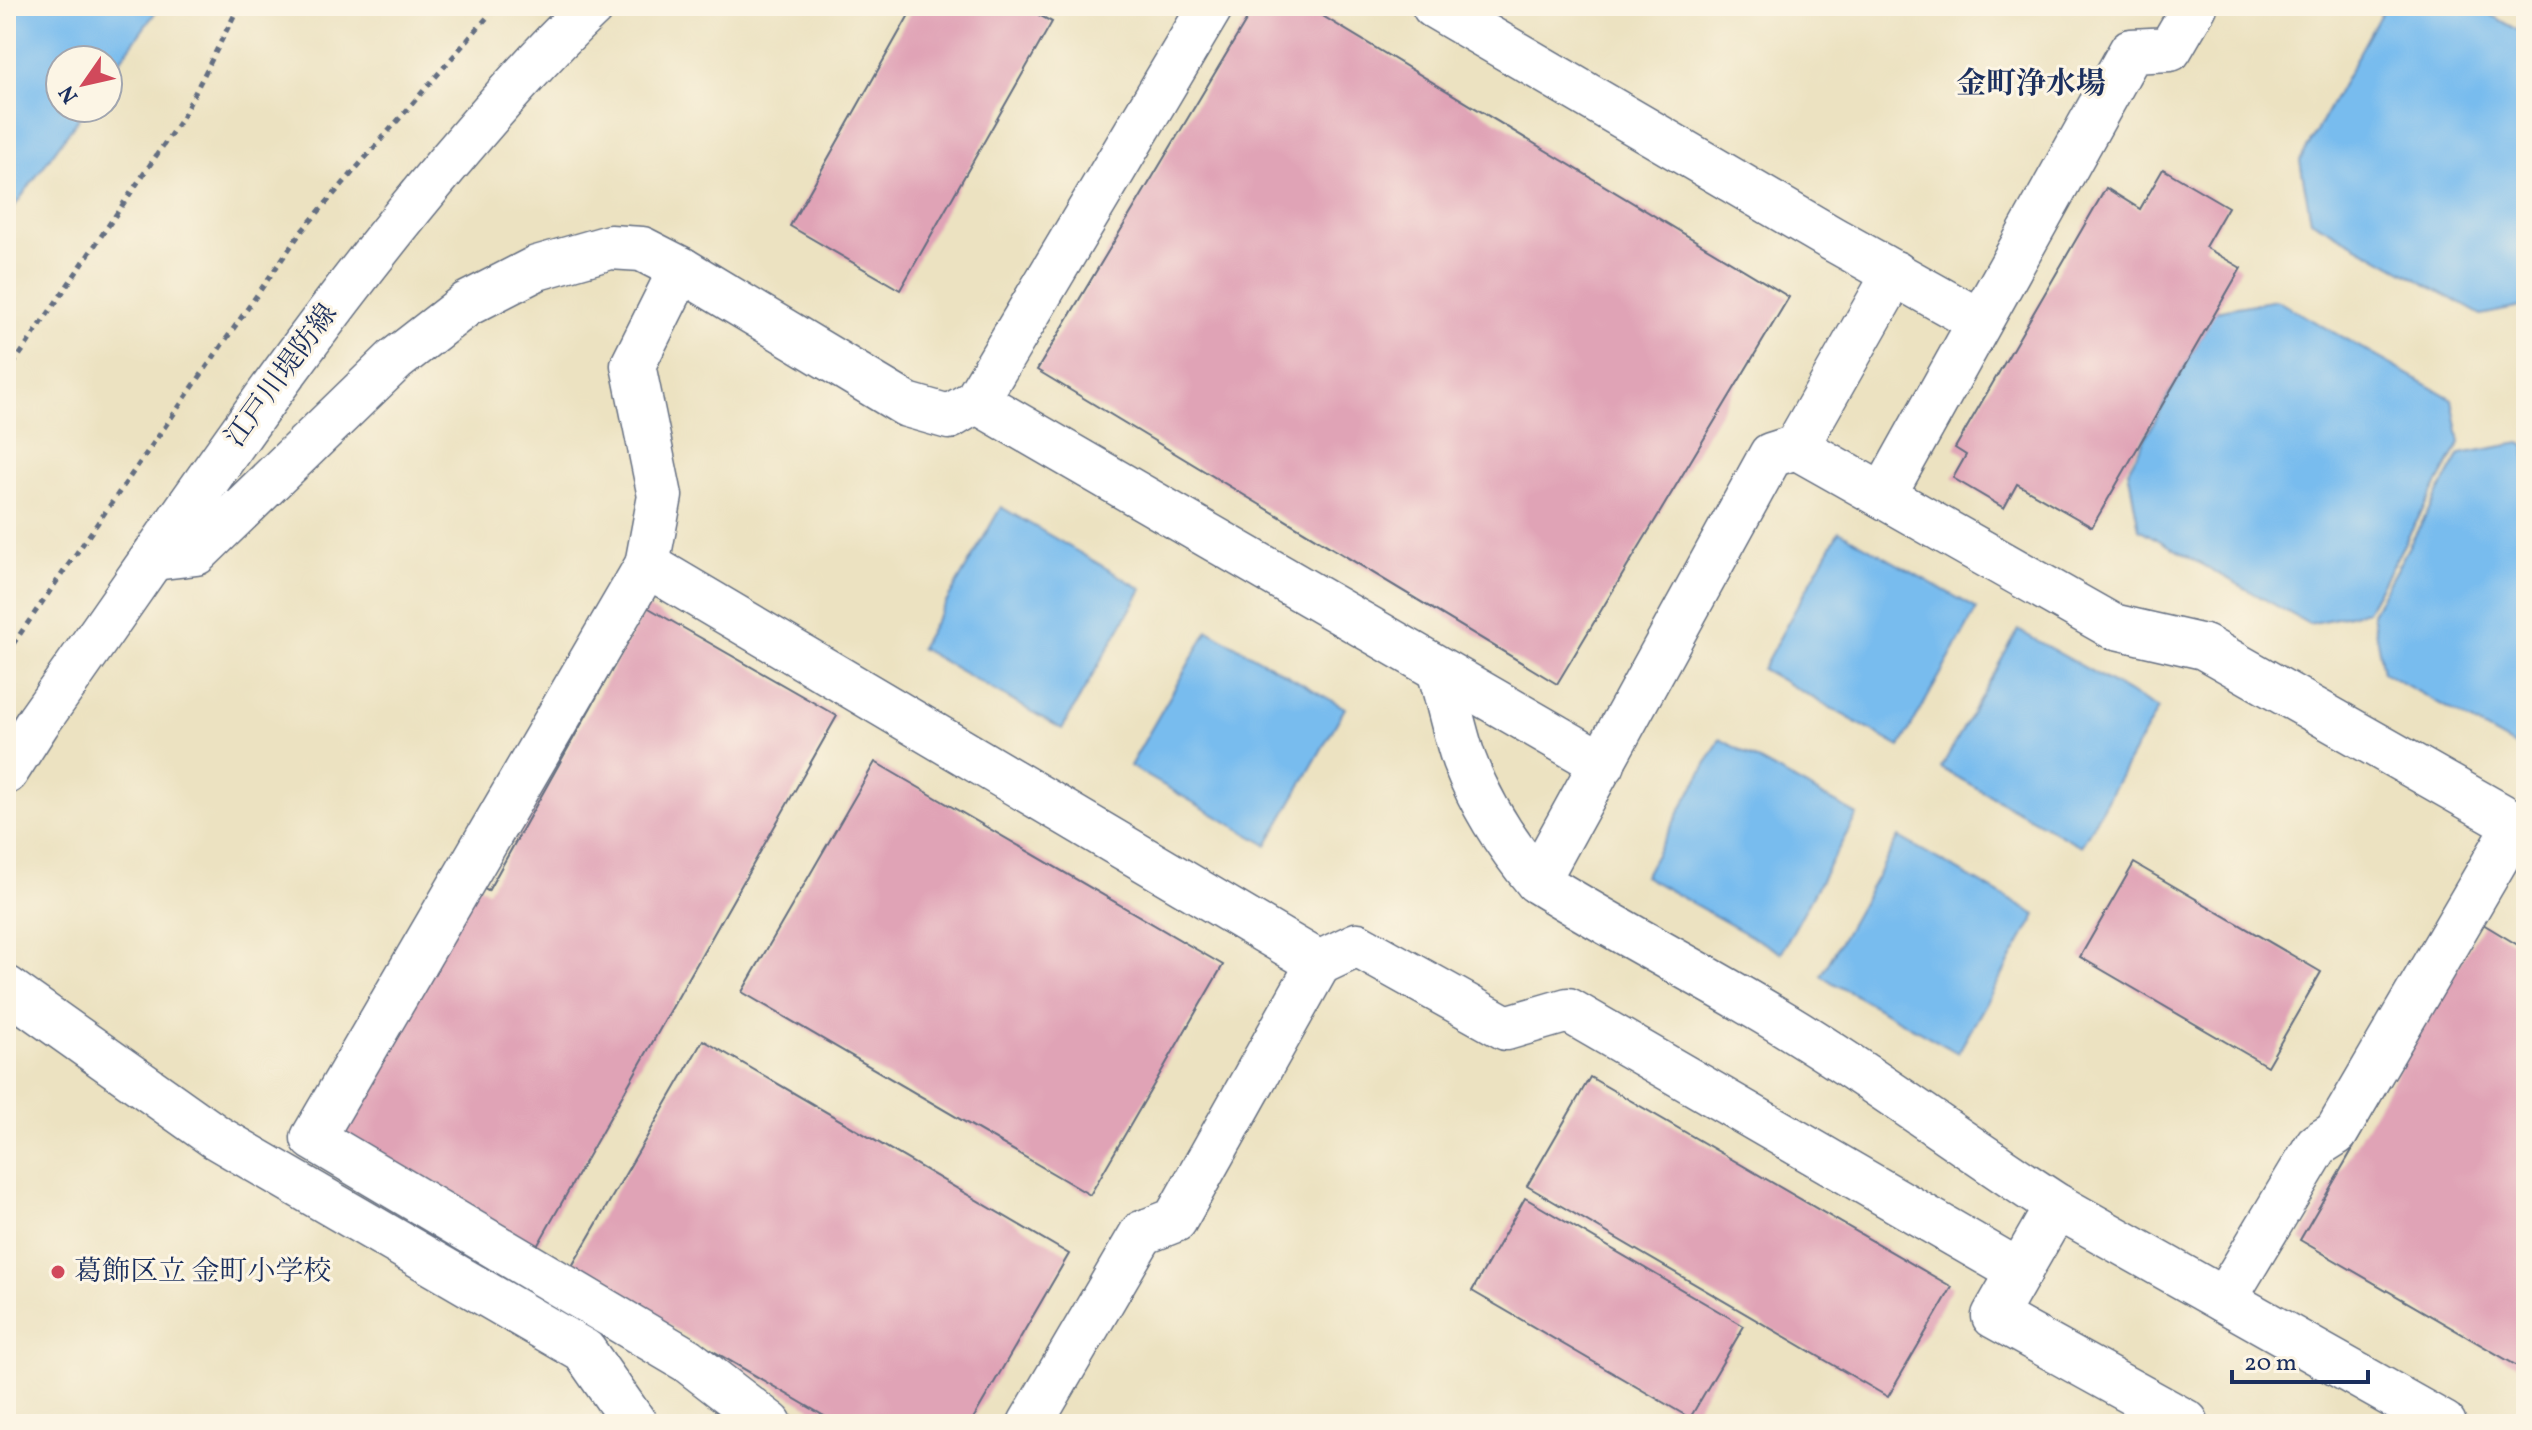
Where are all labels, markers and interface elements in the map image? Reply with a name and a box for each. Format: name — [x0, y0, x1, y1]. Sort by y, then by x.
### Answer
north arrow — [44, 44, 124, 124]
district label: 金町浄水場 — [1956, 64, 2106, 106]
text: N — [52, 78, 87, 109]
street label: 江戸川堤防線 — [217, 297, 347, 455]
place label: 葛飾区立 金町小学校 — [74, 1253, 332, 1292]
marker: 葛飾区立 金町小学校 — [49, 1263, 67, 1281]
scale bar — [2232, 1334, 2368, 1384]
text: 20 m — [2244, 1347, 2297, 1381]

